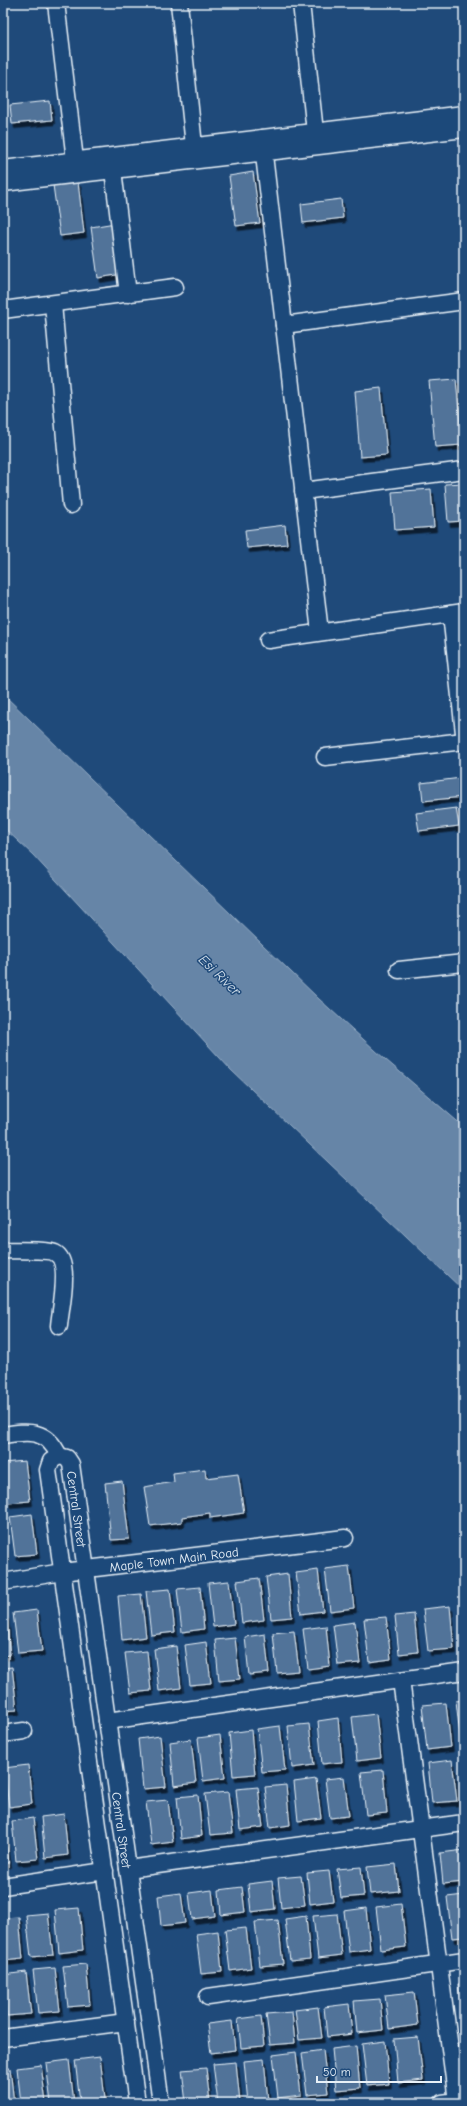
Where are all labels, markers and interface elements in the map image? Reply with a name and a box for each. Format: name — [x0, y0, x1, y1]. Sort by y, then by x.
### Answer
water label: Esi River — [195, 951, 245, 1001]
street label: Central Street — [64, 1470, 89, 1549]
street label: Maple Town Main Road — [109, 1544, 239, 1575]
street label: Central Street — [109, 1791, 134, 1870]
scale bar — [317, 2058, 441, 2084]
text: 50 m — [323, 2065, 351, 2079]

